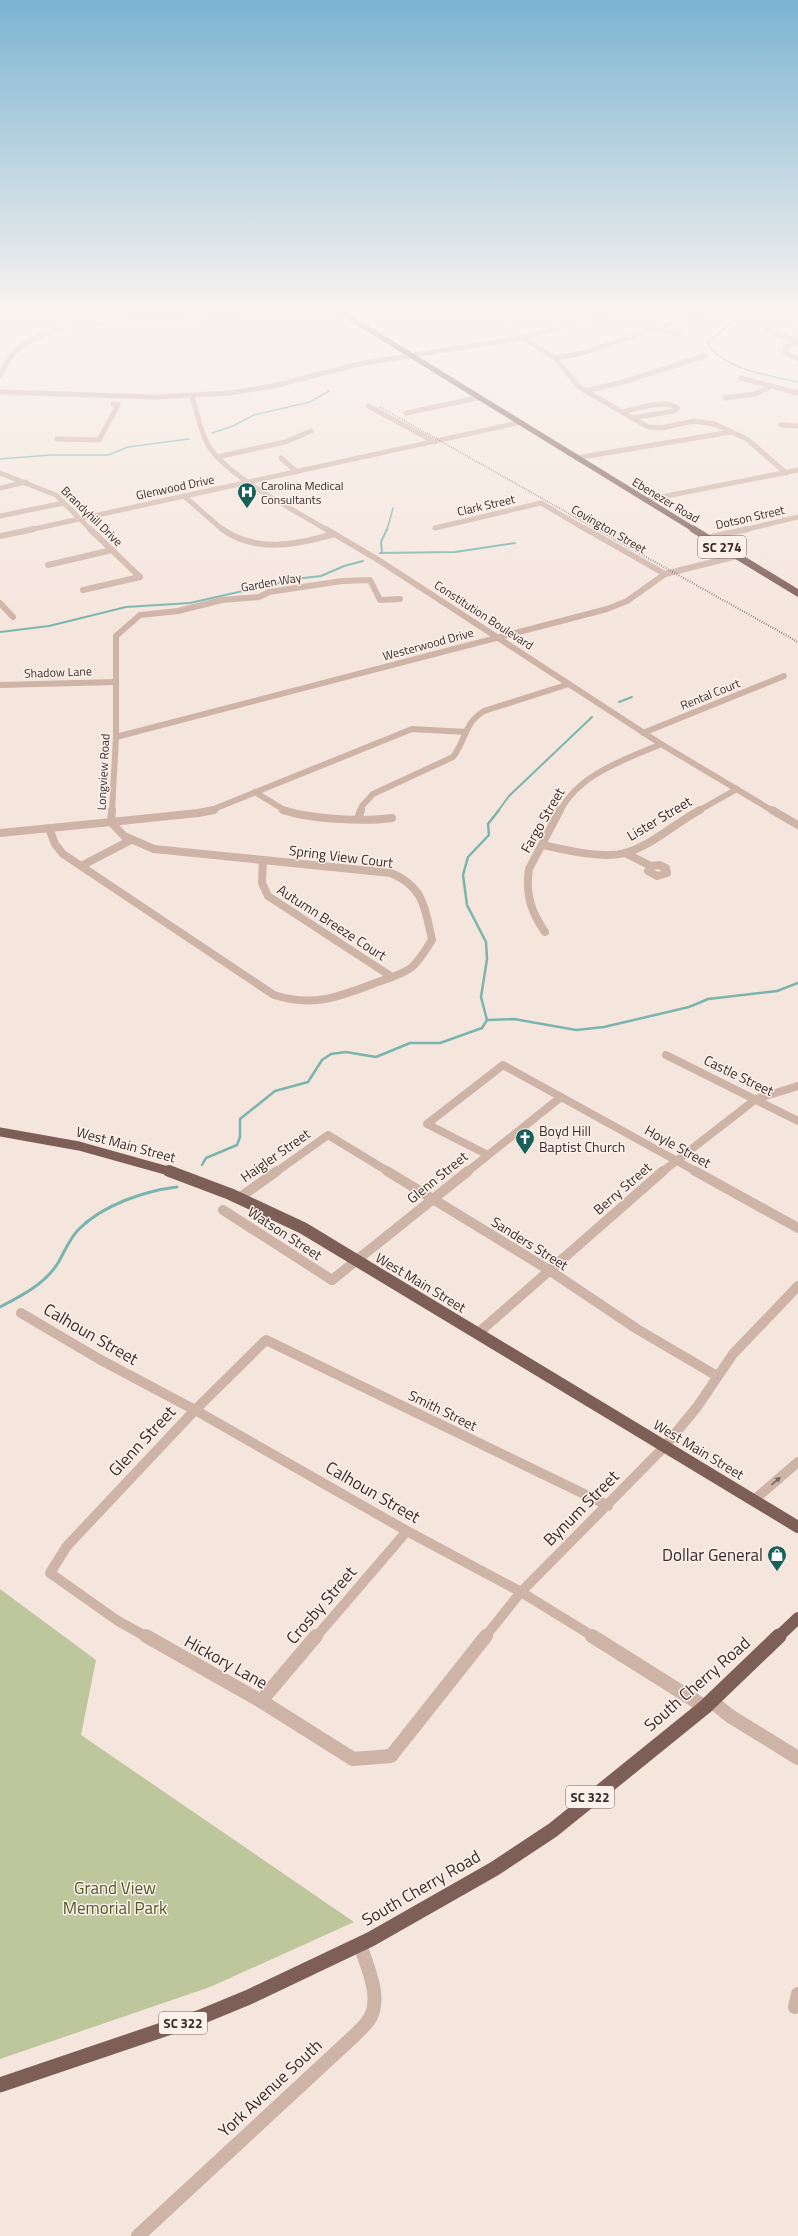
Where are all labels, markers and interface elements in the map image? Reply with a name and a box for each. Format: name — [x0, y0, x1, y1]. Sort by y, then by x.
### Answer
street label: Glenwood Drive — [134, 469, 216, 505]
street label: Ebenezer Road — [629, 472, 703, 528]
place label: Carolina Medical Consultants — [261, 476, 343, 509]
street label: Brandyhill Drive — [57, 481, 127, 551]
hospital icon: Carolina Medical Consultants — [236, 481, 258, 509]
street label: Clark Street — [455, 489, 518, 521]
street label: Covington Street — [568, 500, 651, 559]
street label: Dotson Street — [714, 500, 787, 534]
road number: SC 274 — [698, 536, 746, 558]
street label: Garden Way — [239, 567, 303, 597]
street label: Constitution Boulevard — [430, 576, 538, 654]
street label: Westerwood Drive — [380, 623, 476, 665]
street label: Shadow Lane — [24, 661, 92, 683]
street label: Rental Court — [677, 673, 743, 715]
street label: Longview Road — [92, 733, 114, 811]
street label: Fargo Street — [515, 783, 569, 857]
street label: Lister Street — [623, 790, 695, 846]
street label: Spring View Court — [288, 839, 394, 873]
street label: Autumn Breeze Court — [273, 879, 391, 965]
street label: Castle Street — [700, 1049, 778, 1101]
street label: Hoyle Street — [641, 1119, 715, 1173]
place label: Boyd Hill Baptist Church — [539, 1120, 625, 1157]
street label: West Main Street — [74, 1121, 178, 1167]
street label: Haigler Street — [236, 1123, 314, 1187]
church icon: Boyd Hill Baptist Church — [514, 1127, 536, 1155]
street label: Glenn Street — [402, 1146, 472, 1208]
street label: Berry Street — [588, 1157, 656, 1219]
street label: Watson Street — [244, 1201, 326, 1265]
street label: Sanders Street — [487, 1211, 573, 1275]
street label: West Main Street — [372, 1247, 470, 1317]
street label: Calhoun Street — [39, 1296, 143, 1372]
street label: Smith Street — [405, 1384, 481, 1436]
street label: Glenn Street — [102, 1400, 182, 1482]
street label: West Main Street — [650, 1414, 748, 1484]
street label: Calhoun Street — [321, 1454, 425, 1530]
street label: Bynum Street — [537, 1464, 625, 1552]
one-way arrow — [771, 1477, 781, 1486]
place label: Dollar General — [662, 1542, 763, 1568]
shop icon: Dollar General — [766, 1544, 788, 1572]
street label: Crosby Street — [280, 1560, 362, 1650]
street label: Hickory Lane — [180, 1628, 272, 1696]
street label: South Cherry Road — [638, 1630, 756, 1738]
road number: SC 322 — [566, 1786, 614, 1808]
street label: South Cherry Road — [357, 1843, 485, 1933]
park label: Grand View Memorial Park — [63, 1875, 167, 1921]
road number: SC 322 — [159, 2012, 207, 2034]
street label: York Avenue South — [212, 2033, 328, 2143]

